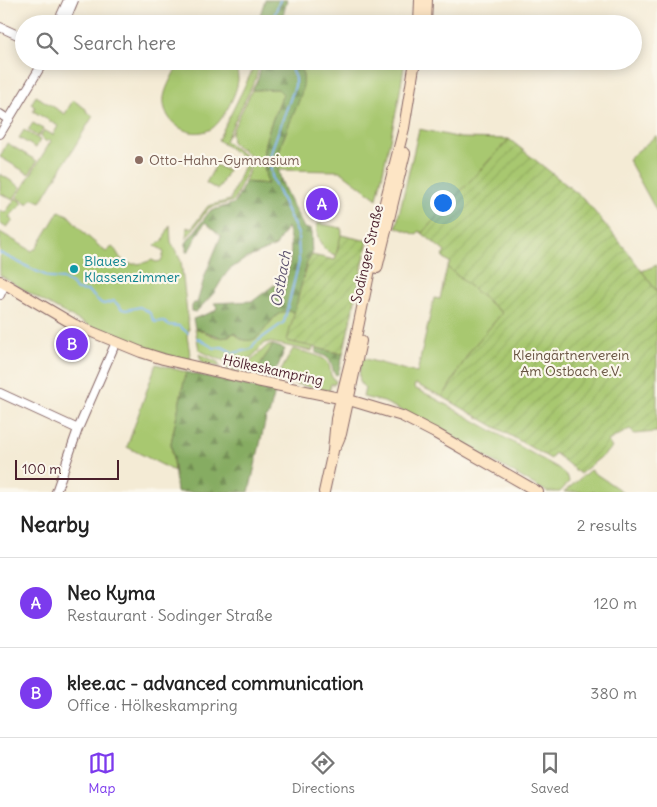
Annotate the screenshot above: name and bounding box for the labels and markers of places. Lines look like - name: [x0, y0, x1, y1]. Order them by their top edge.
- place label: Otto-Hahn-Gymnasium: [149, 151, 300, 169]
- marker: Otto-Hahn-Gymnasium: [133, 154, 145, 166]
- pin: A: [306, 185, 338, 223]
- place label: Blaues Klassenzimmer: [84, 252, 180, 286]
- marker: Blaues Klassenzimmer: [68, 263, 80, 275]
- pin: B: [56, 325, 88, 363]

